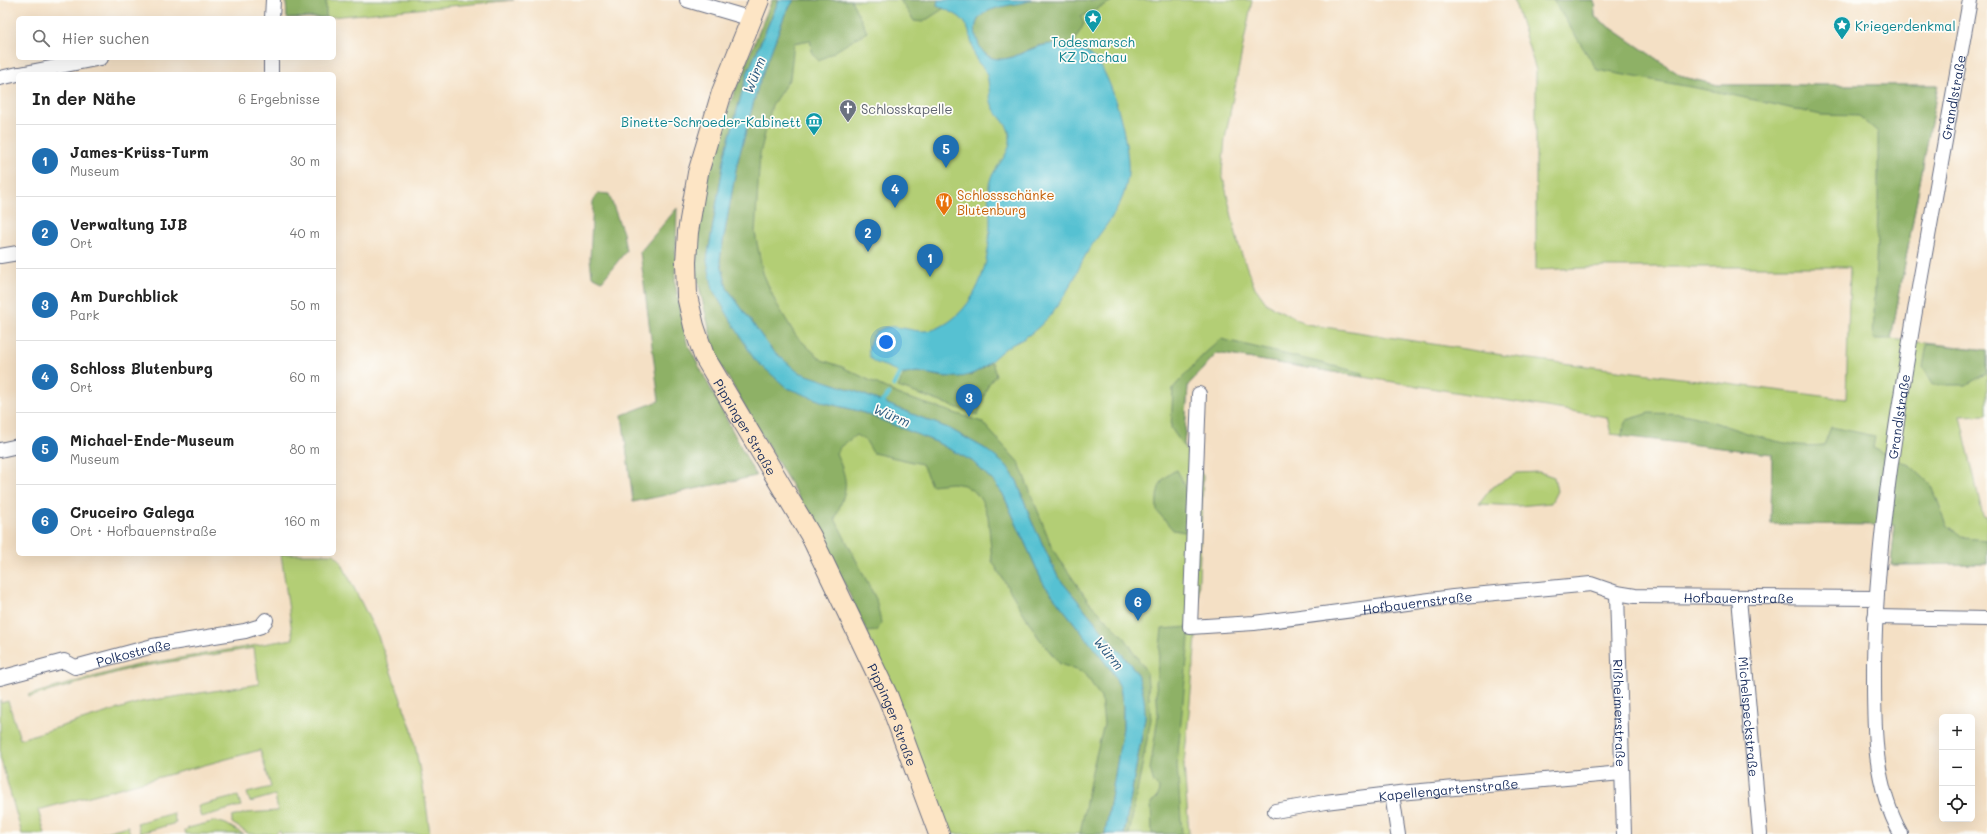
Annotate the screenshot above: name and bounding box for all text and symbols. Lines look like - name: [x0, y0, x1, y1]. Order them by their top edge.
- place icon: Todesmarsch KZ Dachau: [1083, 8, 1103, 33]
- place icon: Kriegerdenkmal: [1832, 15, 1852, 40]
- search box: [16, 16, 336, 60]
- place label: Kriegerdenkmal: [1855, 17, 1956, 34]
- icon: search: [30, 27, 52, 49]
- text: Hier suchen: [62, 28, 149, 48]
- place label: Todesmarsch KZ Dachau: [1051, 33, 1135, 65]
- street label: Grandlstraße: [1936, 53, 1968, 141]
- water label: Würm: [738, 54, 770, 96]
- text: In der Nähe: [32, 87, 136, 109]
- text: 6 Ergebnisse: [238, 90, 320, 107]
- church icon: Schlosskapelle: [838, 98, 858, 123]
- place label: Schlosskapelle: [861, 100, 953, 117]
- museum icon: Binette-Schroeder-Kabinett: [804, 111, 824, 136]
- place label: Binette-Schroeder-Kabinett: [621, 113, 801, 130]
- pin: 5: [933, 135, 959, 168]
- text: James-Krüss-Turm: [70, 142, 209, 162]
- text: 1: [42, 152, 48, 169]
- text: 30 m: [290, 152, 320, 169]
- text: Museum: [70, 162, 119, 179]
- pin: 4: [882, 175, 908, 208]
- place label: Schlossschänke Blutenburg: [957, 186, 1054, 218]
- restaurant icon: Schlossschänke Blutenburg: [934, 191, 954, 216]
- text: Verwaltung IJB: [70, 214, 187, 234]
- pin: 2: [855, 219, 881, 252]
- text: 2: [41, 224, 49, 241]
- text: 40 m: [290, 224, 320, 241]
- text: Ort: [70, 234, 93, 251]
- pin: 1: [917, 244, 943, 277]
- text: Am Durchblick: [70, 286, 178, 306]
- text: 3: [41, 296, 49, 313]
- text: 50 m: [290, 296, 320, 313]
- text: Park: [70, 306, 99, 323]
- your location: [876, 332, 896, 352]
- text: Schloss Blutenburg: [70, 358, 213, 378]
- text: 4: [41, 368, 49, 385]
- text: 60 m: [290, 368, 320, 385]
- street label: Grandlstraße: [1883, 373, 1913, 460]
- street label: Pippinger Straße: [711, 375, 781, 478]
- text: Ort: [70, 378, 93, 395]
- pin: 3: [956, 384, 982, 417]
- water label: Würm: [871, 399, 913, 431]
- text: Michael-Ende-Museum: [70, 430, 234, 450]
- text: 5: [41, 440, 49, 457]
- text: 80 m: [290, 440, 320, 457]
- text: Museum: [70, 450, 119, 467]
- text: Cruceiro Galega: [70, 502, 195, 522]
- text: 6: [41, 512, 49, 529]
- text: 160 m: [284, 512, 320, 529]
- text: Ort · Hofbauernstraße: [70, 522, 217, 539]
- street label: Hofbauernstraße: [1361, 587, 1473, 617]
- pin: 6: [1125, 588, 1151, 621]
- street label: Hofbauernstraße: [1683, 588, 1794, 606]
- water label: Würm: [1090, 632, 1128, 674]
- street label: Polkostraße: [94, 635, 172, 669]
- street label: Michelspeckstraße: [1736, 656, 1763, 777]
- street label: Rißheimerstraße: [1610, 659, 1631, 767]
- street label: Pippinger Straße: [865, 660, 921, 768]
- map controls: [1939, 714, 1975, 822]
- button: +: [1939, 714, 1975, 750]
- button: −: [1939, 750, 1975, 786]
- street label: Kapellengartenstraße: [1378, 774, 1519, 804]
- button: locate: [1939, 786, 1975, 822]

